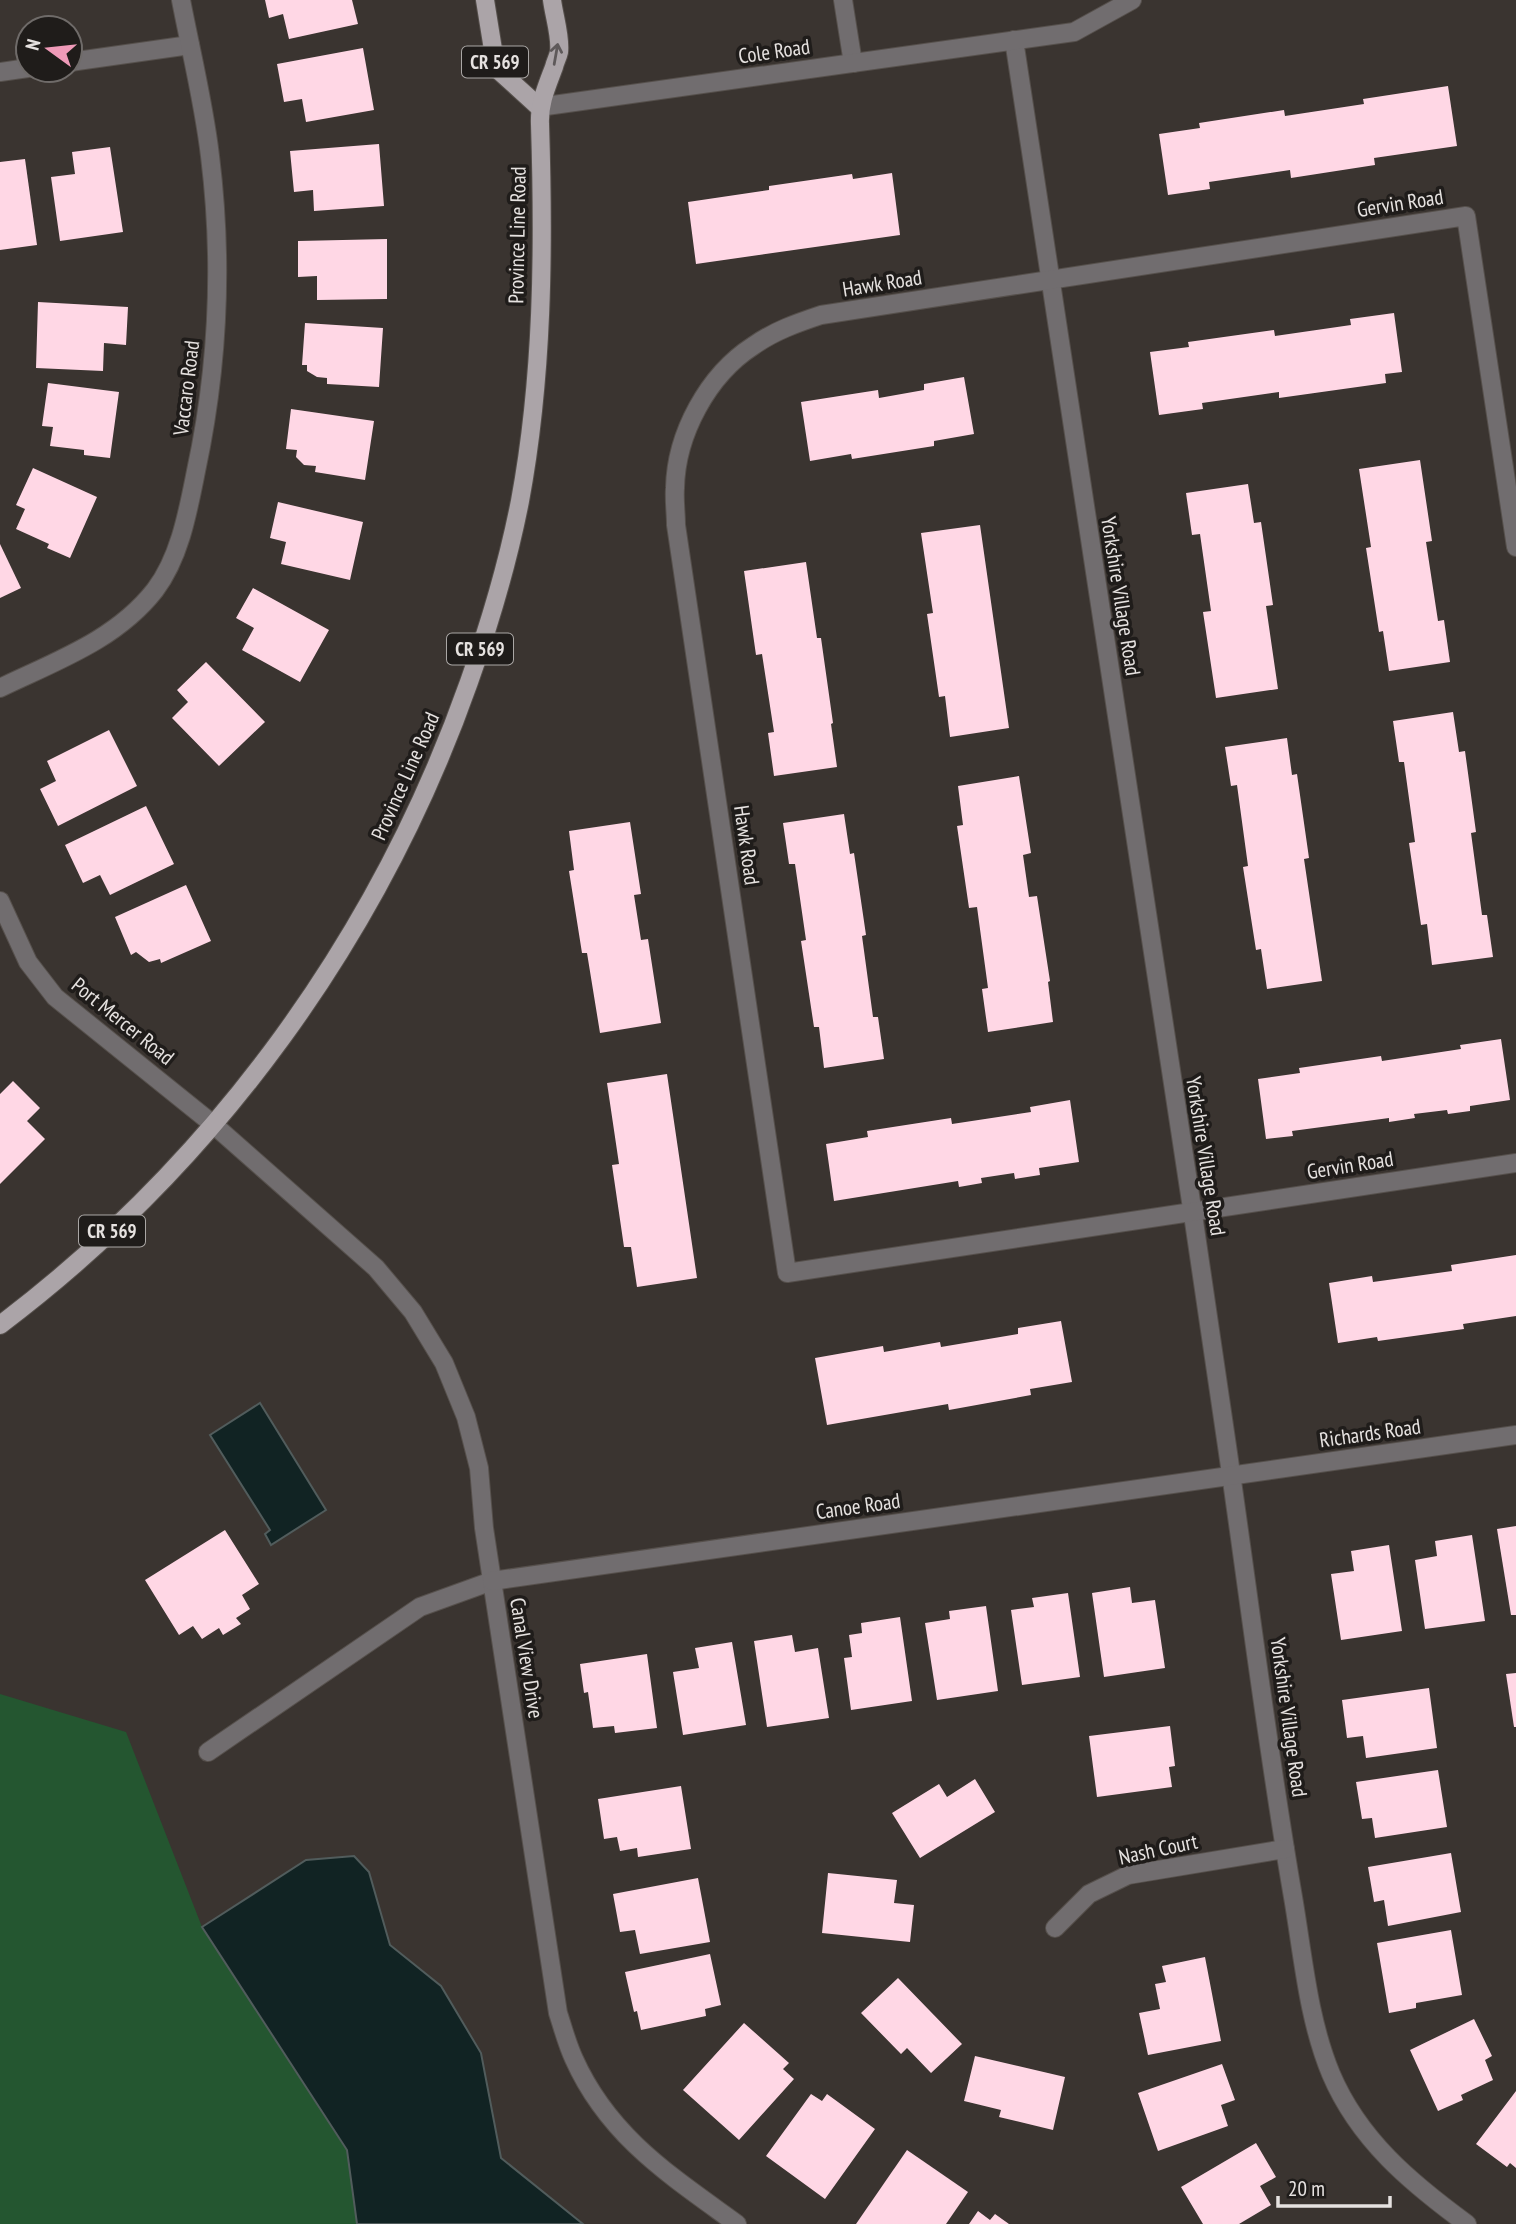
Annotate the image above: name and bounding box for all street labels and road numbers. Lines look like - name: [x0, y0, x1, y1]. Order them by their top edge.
- street label: Cole Road: [736, 33, 812, 69]
- road number: CR 569: [462, 46, 528, 78]
- street label: Province Line Road: [502, 166, 532, 304]
- street label: Gervin Road: [1355, 183, 1445, 223]
- street label: Hawk Road: [840, 263, 924, 303]
- street label: Vaccaro Road: [167, 339, 205, 438]
- street label: Yorkshire Village Road: [1095, 514, 1147, 678]
- road number: CR 569: [447, 634, 513, 664]
- street label: Province Line Road: [365, 708, 445, 844]
- street label: Hawk Road: [728, 804, 766, 886]
- street label: Port Mercer Road: [66, 971, 180, 1071]
- street label: Yorkshire Village Road: [1180, 1074, 1232, 1238]
- street label: Gervin Road: [1305, 1145, 1395, 1185]
- road number: CR 569: [79, 1216, 145, 1246]
- street label: Richards Road: [1318, 1413, 1422, 1453]
- street label: Canoe Road: [814, 1487, 902, 1525]
- street label: Canal View Drive: [504, 1596, 550, 1720]
- street label: Yorkshire Village Road: [1264, 1636, 1314, 1798]
- street label: Nash Court: [1116, 1827, 1200, 1870]

